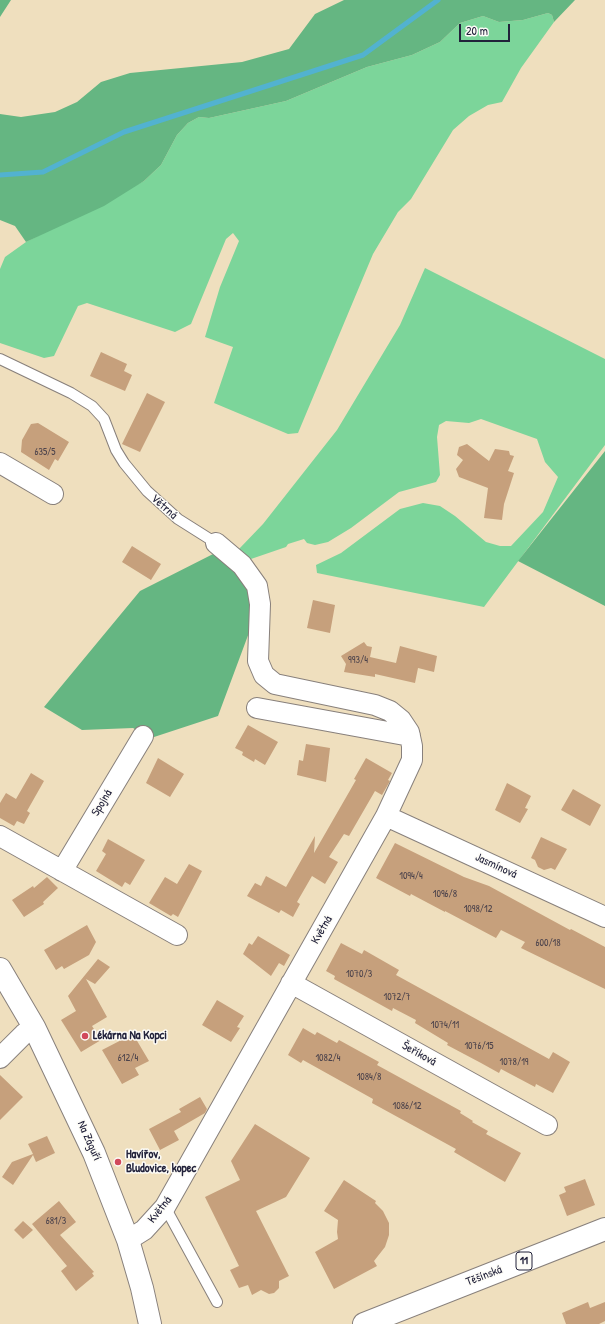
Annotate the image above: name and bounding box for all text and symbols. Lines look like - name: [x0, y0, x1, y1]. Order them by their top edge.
- scale bar: [461, 16, 512, 42]
- text: 20 m: [466, 22, 488, 39]
- house number: 635/5: [34, 446, 56, 458]
- street label: Větrná: [148, 491, 180, 523]
- house number: 993/4: [348, 654, 368, 666]
- street label: Spojná: [89, 787, 115, 819]
- street label: Jasmínová: [473, 850, 519, 882]
- house number: 1094/4: [399, 870, 423, 882]
- house number: 1096/8: [433, 888, 457, 900]
- house number: 1098/12: [464, 903, 492, 915]
- street label: Květná: [308, 913, 336, 947]
- house number: 600/18: [535, 937, 561, 949]
- house number: 1070/3: [346, 968, 372, 980]
- house number: 1072/7: [384, 991, 410, 1003]
- house number: 1074/11: [431, 1019, 459, 1031]
- place label: Lékárna Na Kopci: [93, 1029, 167, 1043]
- marker: Lékárna Na Kopci: [80, 1031, 90, 1041]
- street label: Šeříková: [399, 1039, 439, 1069]
- house number: 1076/15: [464, 1040, 494, 1052]
- house number: 612/4: [118, 1052, 138, 1064]
- house number: 1082/4: [315, 1052, 341, 1064]
- house number: 1078/19: [500, 1056, 528, 1068]
- house number: 1084/8: [357, 1071, 381, 1083]
- house number: 1086/12: [393, 1100, 421, 1112]
- street label: Na Záguří: [74, 1119, 104, 1163]
- place label: Havířov, Bludovice, kopec: [126, 1148, 196, 1176]
- marker: Havířov, Bludovice, kopec: [113, 1157, 123, 1167]
- street label: Květná: [145, 1194, 175, 1226]
- house number: 681/3: [46, 1215, 66, 1227]
- road number: 11: [516, 1252, 532, 1270]
- street label: Těšínská: [464, 1263, 504, 1289]

